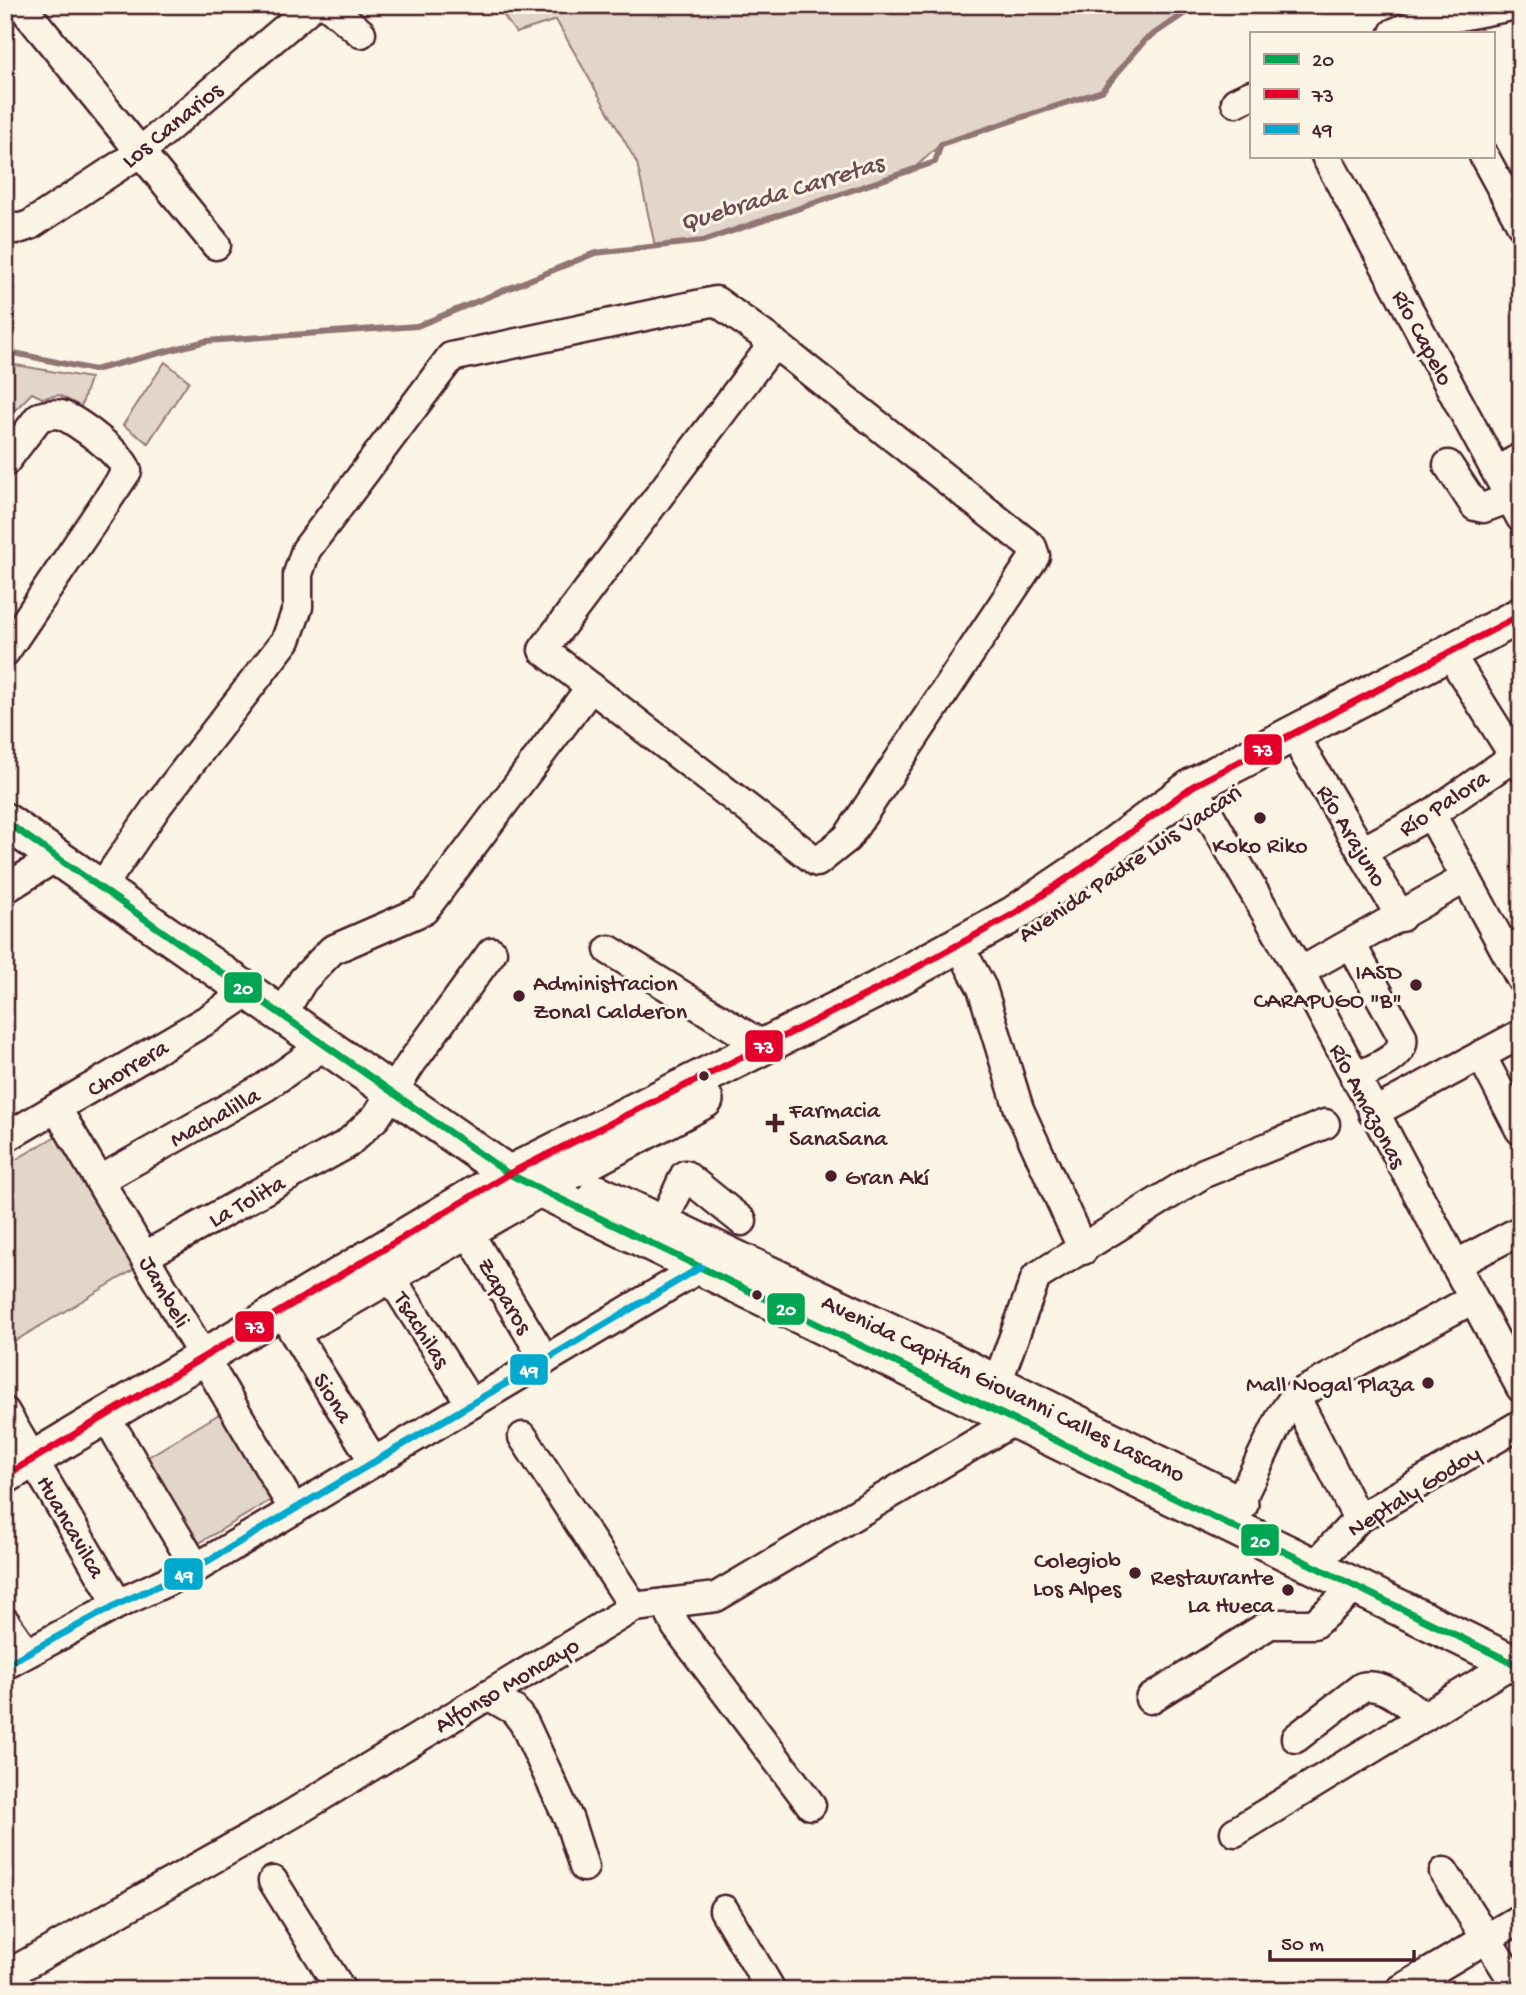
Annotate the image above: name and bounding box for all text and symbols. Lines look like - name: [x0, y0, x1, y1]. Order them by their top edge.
- legend: [1250, 32, 1494, 158]
- text: 20: [1312, 50, 1334, 75]
- street label: Los Canarios: [117, 76, 231, 176]
- text: 73: [1311, 86, 1334, 111]
- text: 49: [1312, 120, 1333, 145]
- water label: Quebrada Carretas: [677, 149, 890, 241]
- street label: Río Capelo: [1384, 286, 1458, 391]
- line badge: 73: [1243, 733, 1283, 766]
- text: 73: [1252, 741, 1273, 764]
- street label: Río Palora: [1394, 765, 1496, 845]
- street label: Avenida Padre Luis Vaccari: [1014, 779, 1248, 951]
- street label: Río Arajuno: [1308, 780, 1392, 893]
- marker: Koko Riko: [1252, 810, 1268, 826]
- place label: Koko Riko: [1212, 833, 1308, 862]
- place label: IASD CARAPUGO "B": [1254, 960, 1402, 1017]
- line badge: 20: [223, 971, 263, 1004]
- place label: Administracion Zonal Calderon: [533, 971, 688, 1028]
- marker: IASD CARAPUGO "B": [1408, 977, 1424, 993]
- text: 20: [233, 979, 253, 1002]
- marker: Administracion Zonal Calderon: [511, 988, 527, 1004]
- line badge: 73: [744, 1029, 784, 1063]
- street label: Chorrera: [83, 1034, 175, 1105]
- text: 73: [753, 1038, 774, 1061]
- street label: Río Amazonas: [1321, 1039, 1411, 1175]
- unlabelled marker: [697, 1069, 711, 1083]
- street label: Machalilla: [165, 1082, 266, 1156]
- place label: Farmacia SanaSana: [788, 1098, 888, 1155]
- marker: Farmacia SanaSana: [767, 1115, 783, 1131]
- place label: Gran Akí: [845, 1165, 930, 1194]
- marker: Gran Akí: [823, 1168, 839, 1184]
- street label: La Tolita: [204, 1170, 292, 1236]
- street label: Jambeli: [131, 1251, 195, 1334]
- street label: Zaparos: [469, 1253, 538, 1341]
- street label: Tsachilas: [384, 1285, 455, 1376]
- unlabelled marker: [750, 1288, 764, 1302]
- street label: Avenida Capitán Giovanni Calles Lascano: [816, 1289, 1189, 1491]
- line badge: 20: [766, 1292, 806, 1326]
- text: 20: [776, 1300, 796, 1323]
- line badge: 73: [234, 1310, 275, 1343]
- text: 73: [244, 1318, 265, 1341]
- line badge: 49: [509, 1353, 549, 1386]
- text: 49: [519, 1361, 539, 1384]
- street label: Siona: [305, 1368, 358, 1430]
- place label: Mall Nogal Plaza: [1246, 1372, 1415, 1401]
- marker: Mall Nogal Plaza: [1420, 1375, 1436, 1391]
- street label: Neptaly Godoy: [1343, 1440, 1487, 1545]
- street label: Huancavilca: [28, 1471, 110, 1585]
- line badge: 20: [1240, 1523, 1280, 1557]
- text: 20: [1250, 1532, 1270, 1555]
- place label: Colegiob Los Alpes: [1033, 1548, 1122, 1605]
- line badge: 49: [163, 1557, 204, 1591]
- marker: Colegiob Los Alpes: [1127, 1565, 1143, 1581]
- place label: Restaurante La Hueca: [1150, 1565, 1275, 1622]
- text: 49: [174, 1566, 194, 1589]
- marker: Restaurante La Hueca: [1280, 1582, 1296, 1598]
- street label: Alfonso Moncayo: [430, 1632, 586, 1742]
- scale bar: [1270, 1918, 1414, 1962]
- text: 50 m: [1281, 1934, 1324, 1959]

